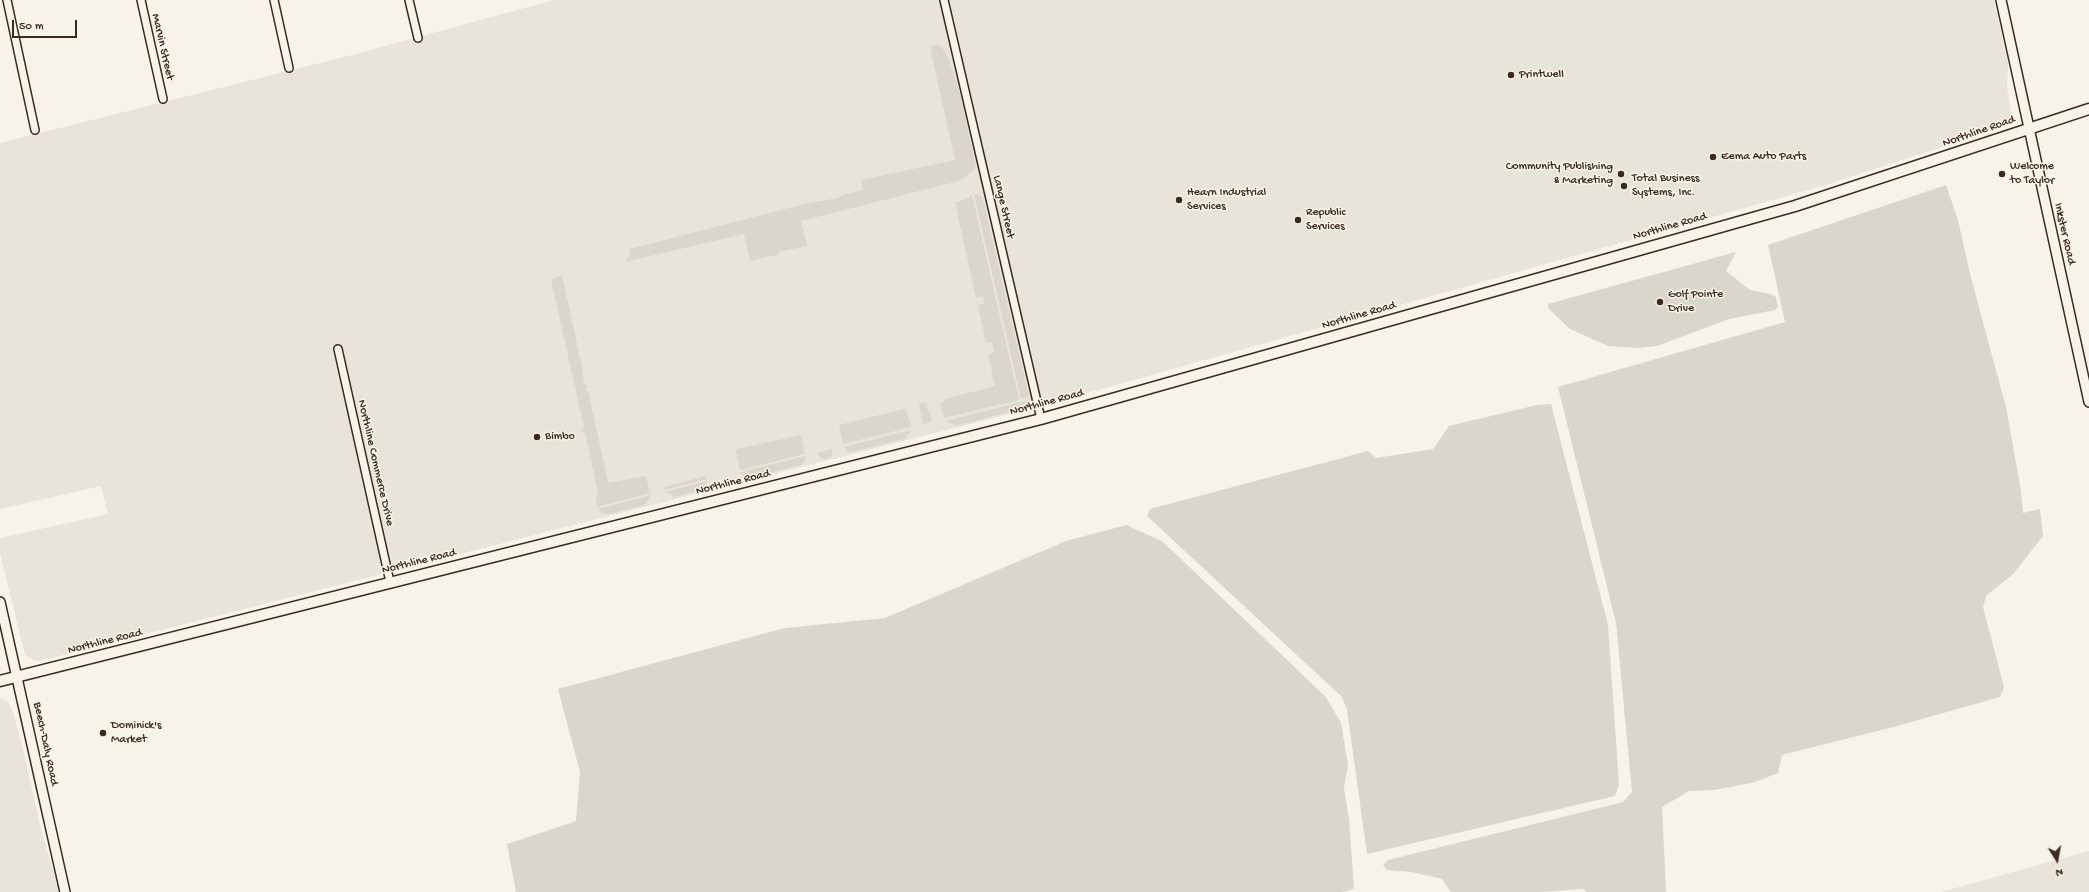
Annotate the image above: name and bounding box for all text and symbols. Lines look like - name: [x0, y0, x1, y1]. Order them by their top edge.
- scale bar: [14, 12, 79, 38]
- street label: Marvin Street: [147, 12, 177, 82]
- text: 50 m: [19, 20, 44, 34]
- place label: Printwell: [1519, 68, 1564, 82]
- marker: Printwell: [1506, 70, 1516, 80]
- street label: Northline Road: [1941, 113, 2017, 151]
- place label: Eema Auto Parts: [1721, 150, 1806, 164]
- marker: Eema Auto Parts: [1708, 152, 1718, 162]
- place label: Community Publishing & Marketing: [1506, 160, 1613, 188]
- place label: Welcome to Taylor: [2010, 160, 2054, 188]
- marker: Community Publishing & Marketing: [1616, 169, 1626, 179]
- marker: Welcome to Taylor: [1997, 169, 2007, 179]
- place label: Total Business Systems, Inc.: [1632, 172, 1699, 200]
- street label: Lange Street: [989, 174, 1017, 240]
- marker: Total Business Systems, Inc.: [1619, 181, 1629, 191]
- place label: Hearn Industrial Services: [1187, 186, 1266, 214]
- marker: Hearn Industrial Services: [1174, 195, 1184, 205]
- street label: Inkster Road: [2050, 202, 2078, 266]
- place label: Republic Services: [1306, 206, 1346, 234]
- street label: Northline Road: [1632, 210, 1708, 244]
- marker: Republic Services: [1293, 215, 1303, 225]
- place label: Golf Pointe Drive: [1668, 288, 1723, 316]
- marker: Golf Pointe Drive: [1655, 297, 1665, 307]
- street label: Northline Road: [1321, 299, 1397, 333]
- street label: Northline Road: [1009, 386, 1085, 420]
- street label: Northline Commerce Drive: [353, 398, 397, 528]
- place label: Bimbo: [545, 430, 575, 444]
- marker: Bimbo: [532, 432, 542, 442]
- street label: Northline Road: [694, 467, 772, 499]
- street label: Northline Road: [380, 546, 458, 578]
- street label: Northline Road: [66, 626, 144, 658]
- street label: Beech-Daly Road: [29, 701, 61, 787]
- place label: Dominick's Market: [111, 719, 161, 747]
- marker: Dominick's Market: [98, 728, 108, 738]
- north arrow: [2037, 840, 2077, 880]
- text: N: [2055, 865, 2064, 878]

